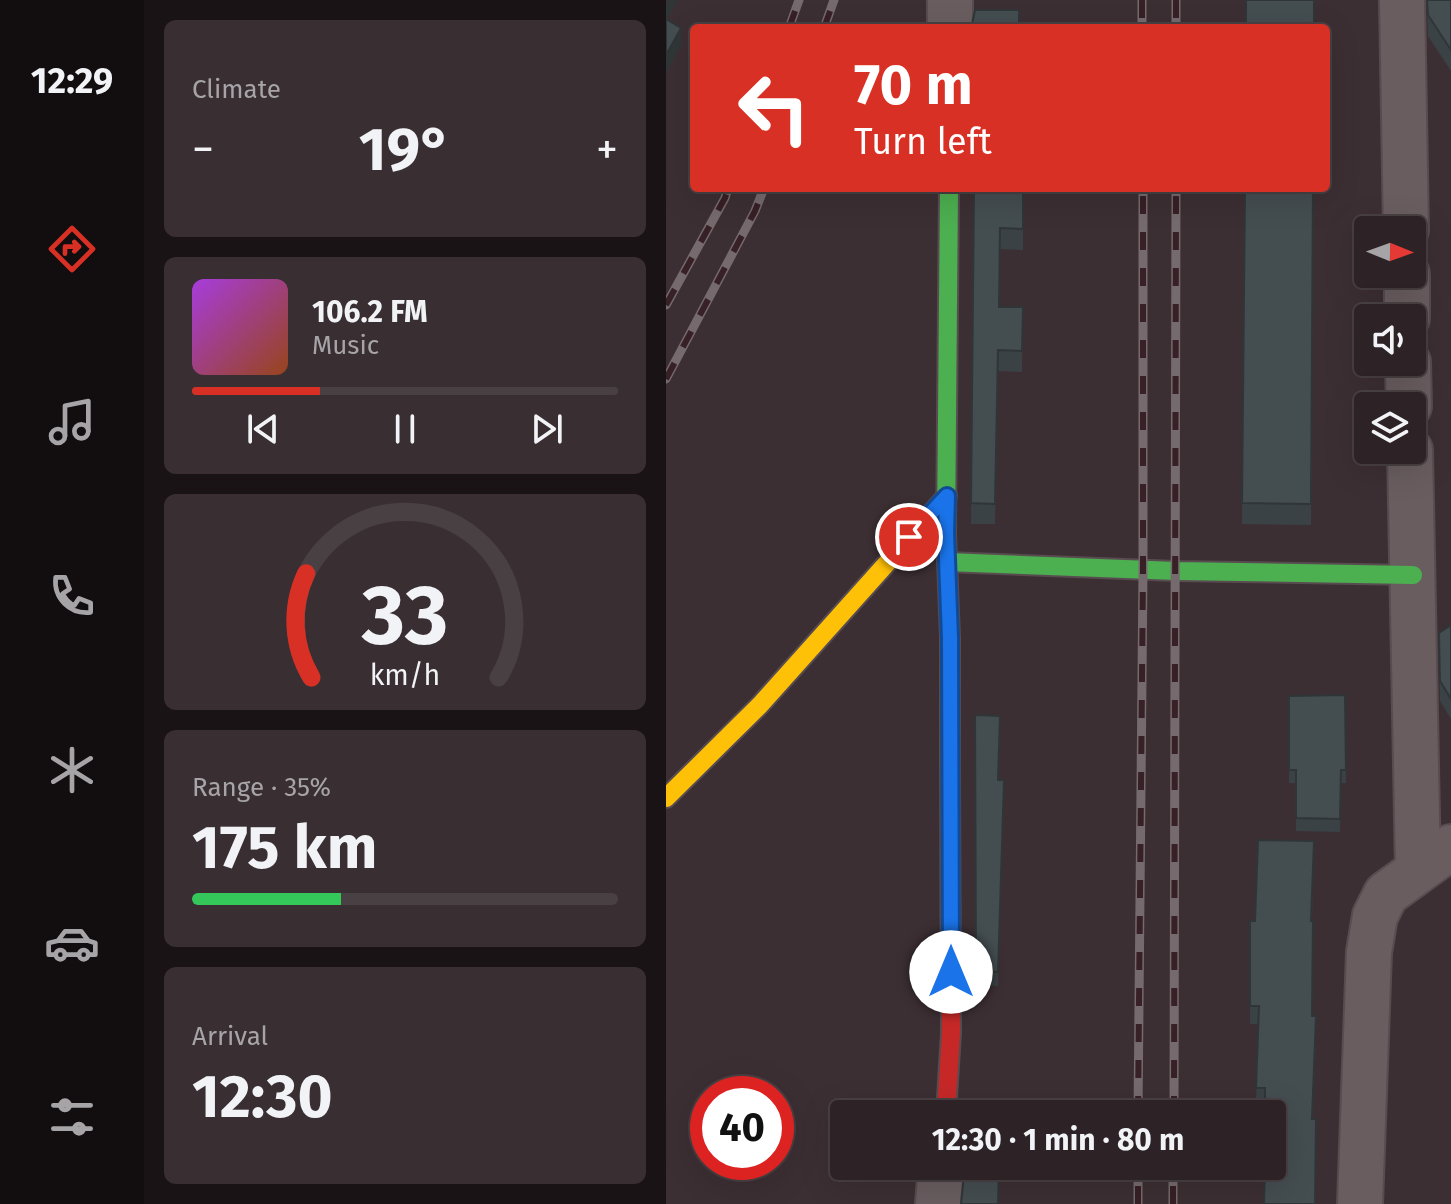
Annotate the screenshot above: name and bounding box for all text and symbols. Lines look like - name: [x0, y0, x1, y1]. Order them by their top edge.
- text: 70 m: [854, 52, 973, 119]
- icon: left: [722, 56, 826, 160]
- text: 12:29: [31, 59, 113, 103]
- text: Climate: [192, 74, 281, 105]
- text: 19°: [359, 114, 451, 186]
- text: Turn left: [854, 120, 992, 164]
- text: −: [192, 123, 214, 176]
- text: +: [596, 123, 618, 176]
- north arrow: [1354, 216, 1426, 288]
- map controls: [1354, 216, 1426, 464]
- icon: directions: [44, 221, 100, 277]
- text: 106.2 FM: [312, 294, 428, 330]
- button: sound: [1354, 304, 1426, 376]
- text: Music: [312, 330, 379, 361]
- button: layers: [1354, 392, 1426, 464]
- icon: music: [44, 394, 100, 450]
- icon: previous: [241, 407, 285, 451]
- icon: pause: [383, 407, 427, 451]
- icon: next: [525, 407, 569, 451]
- pin: [875, 503, 943, 571]
- icon: arrive: [887, 515, 931, 559]
- text: 33: [361, 566, 448, 666]
- icon: phone: [44, 568, 100, 624]
- text: km/h: [370, 658, 440, 693]
- icon: climate: [44, 742, 100, 798]
- text: Range · 35%: [192, 772, 331, 803]
- text: 175 km: [192, 812, 377, 884]
- icon: car: [44, 915, 100, 971]
- position arrow: [909, 930, 993, 1014]
- text: Arrival: [192, 1021, 268, 1052]
- text: 12:30: [192, 1061, 333, 1133]
- speed limit sign: 40: [690, 1076, 794, 1180]
- icon: filters: [44, 1089, 100, 1145]
- text: 12:30 · 1 min · 80 m: [932, 1122, 1184, 1158]

